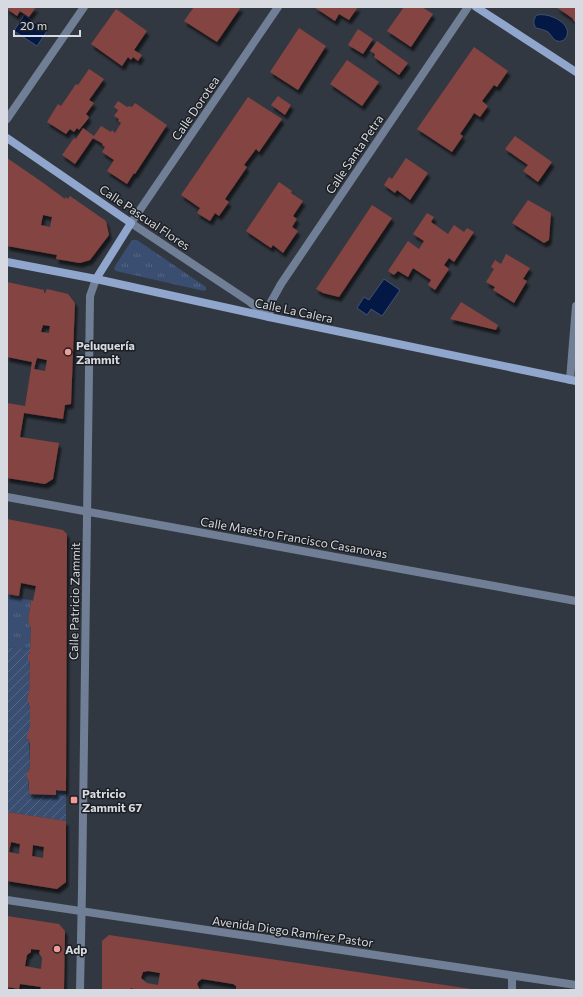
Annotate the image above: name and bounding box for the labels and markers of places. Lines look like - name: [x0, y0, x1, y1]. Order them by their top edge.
- place label: Peluquería Zammit: [76, 338, 135, 366]
- marker: Peluquería Zammit: [63, 347, 73, 357]
- place label: Patricio Zammit 67: [82, 786, 143, 814]
- marker: Patricio Zammit 67: [69, 795, 79, 805]
- place label: Adp: [65, 942, 87, 956]
- marker: Adp: [52, 944, 62, 954]

